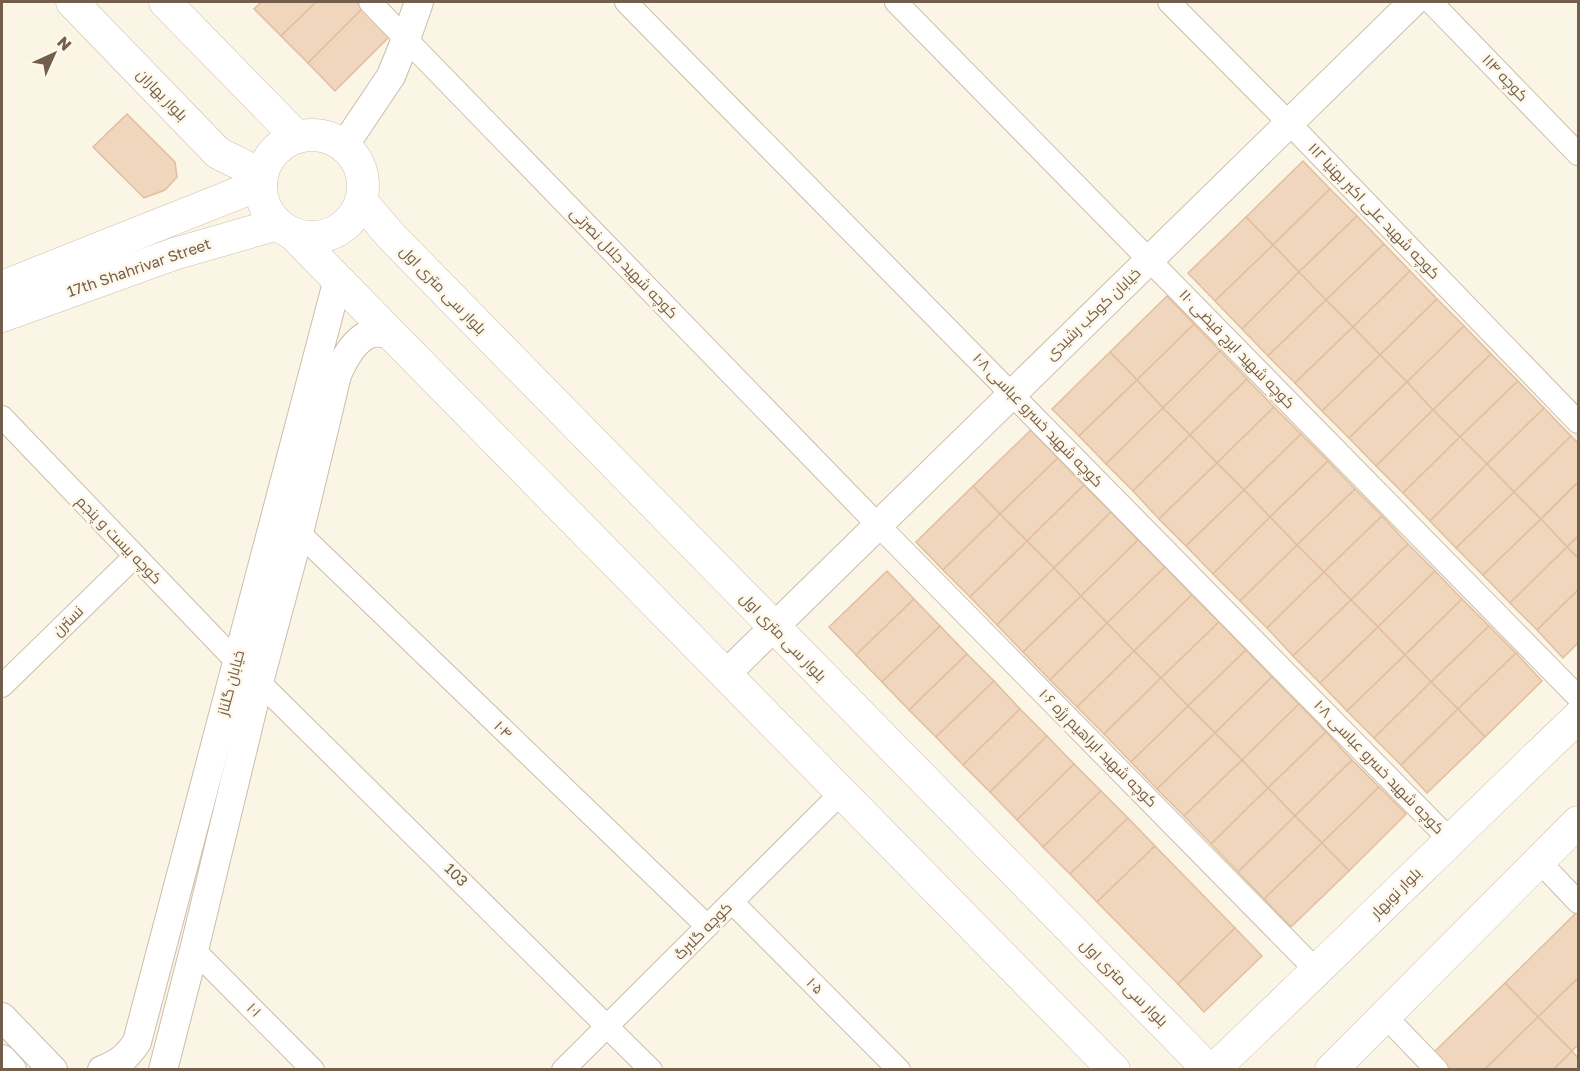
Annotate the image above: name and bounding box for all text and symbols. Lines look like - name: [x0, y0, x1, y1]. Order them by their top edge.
- north arrow: [24, 24, 84, 84]
- text: N: [53, 32, 76, 55]
- street label: کوچه ۱۱۴: [1478, 50, 1532, 106]
- street label: بلوار بهاران: [132, 65, 192, 125]
- street label: کوچه شهید علی اکبر بهنیا ۱۱۲: [1304, 139, 1444, 283]
- street label: کوچه شهید جلال نصرتی: [566, 203, 682, 323]
- street label: 17th Shahrivar Street: [64, 234, 213, 300]
- street label: بلوار سی متری اول: [395, 241, 491, 339]
- street label: خیابان کوکب رشیدی: [1041, 263, 1145, 365]
- street label: کوچه شهید ایرج فیضی ۱۱۰: [1174, 285, 1299, 414]
- street label: کوچه شهید خسرو عباسی ۱۰۸: [968, 348, 1108, 492]
- street label: کوچه بیست و پنجم: [72, 492, 166, 588]
- street label: بلوار سی متری اول: [735, 588, 831, 686]
- street label: نسترن: [48, 601, 88, 641]
- street label: خیابان گلناز: [212, 648, 249, 719]
- street label: کوچه شهید ابراهیم رژه ۱۰۶: [1034, 684, 1162, 812]
- street label: کوچه شهید خسرو عباسی ۱۰۸: [1309, 695, 1449, 839]
- street label: ۱۰۴: [491, 716, 517, 742]
- street label: 103: [441, 859, 472, 890]
- street label: بلوار نوبهار: [1366, 863, 1426, 923]
- street label: کوچه گلبرگ: [670, 898, 736, 964]
- street label: بلوار سی متری اول: [1076, 935, 1172, 1031]
- street label: ۱۰۵: [803, 973, 828, 998]
- street label: ۱۰۱: [244, 998, 266, 1020]

